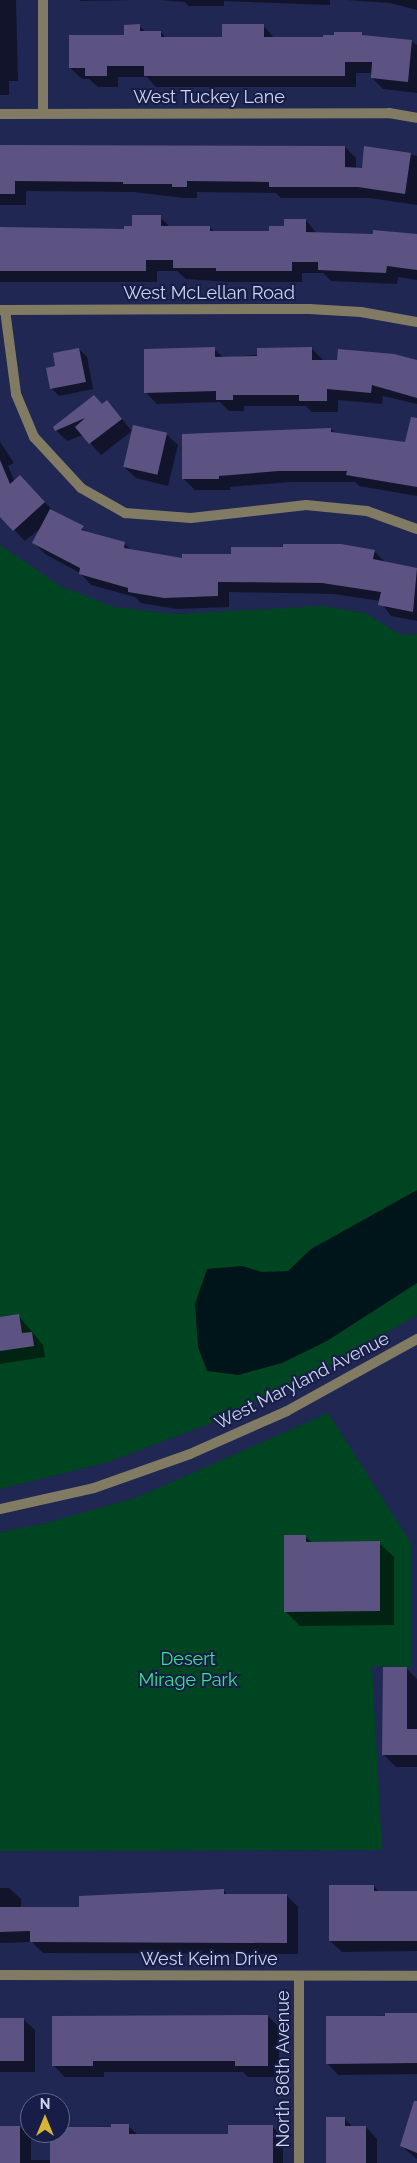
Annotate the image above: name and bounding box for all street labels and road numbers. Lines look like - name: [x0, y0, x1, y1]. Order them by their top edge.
- street label: West Tuckey Lane: [133, 86, 285, 108]
- street label: West McLellan Road: [123, 282, 295, 304]
- street label: West Maryland Avenue: [211, 1328, 393, 1434]
- street label: West Keim Drive: [140, 1948, 278, 1970]
- street label: North 86th Avenue: [272, 1990, 294, 2148]

